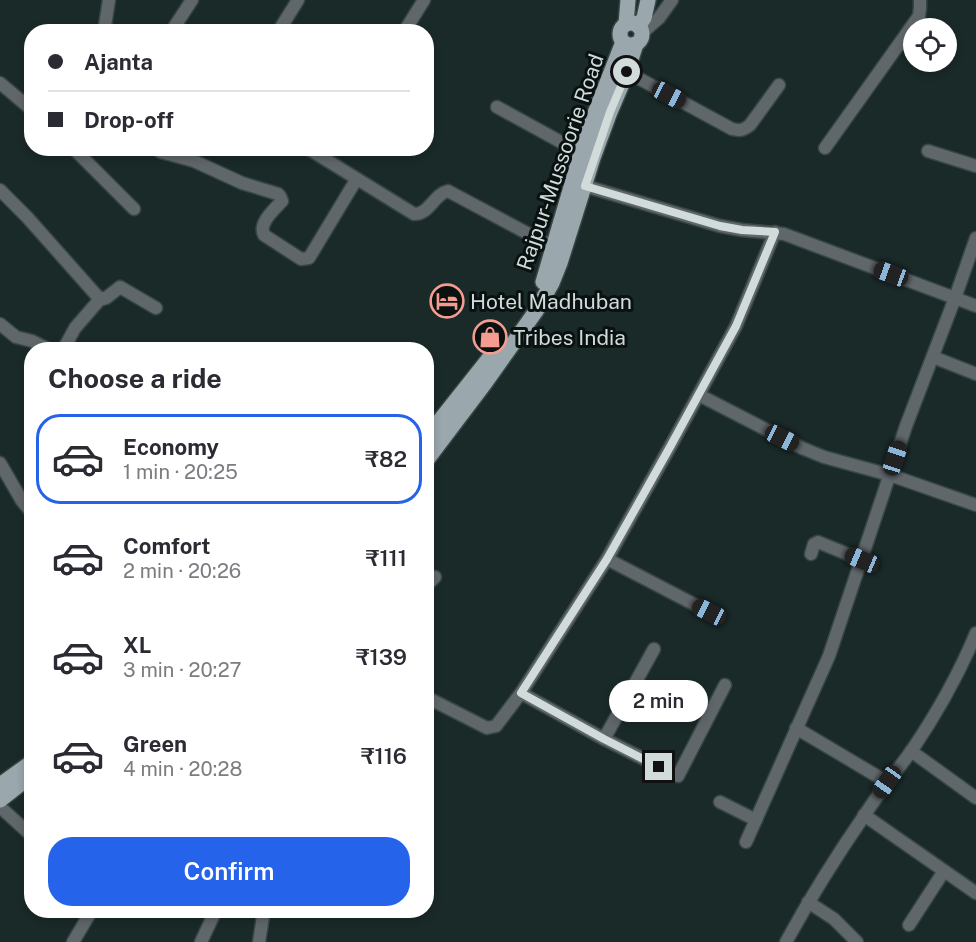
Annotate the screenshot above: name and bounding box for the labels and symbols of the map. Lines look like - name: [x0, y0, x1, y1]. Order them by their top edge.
- street label: Rajpur-Mussoorie Road: [511, 51, 609, 273]
- route start: [613, 58, 640, 85]
- car: [649, 79, 689, 111]
- car: [871, 259, 911, 289]
- hotel icon: Hotel Madhuban: [429, 283, 465, 319]
- place label: Hotel Madhuban: [470, 289, 632, 314]
- shop icon: Tribes India: [472, 319, 508, 355]
- place label: Tribes India: [513, 325, 626, 350]
- car: [762, 422, 802, 454]
- car: [881, 438, 909, 478]
- car: [842, 545, 882, 575]
- car: [689, 596, 729, 628]
- callout: 2 min: [610, 680, 708, 722]
- route end: [645, 753, 672, 780]
- car: [869, 762, 905, 802]

